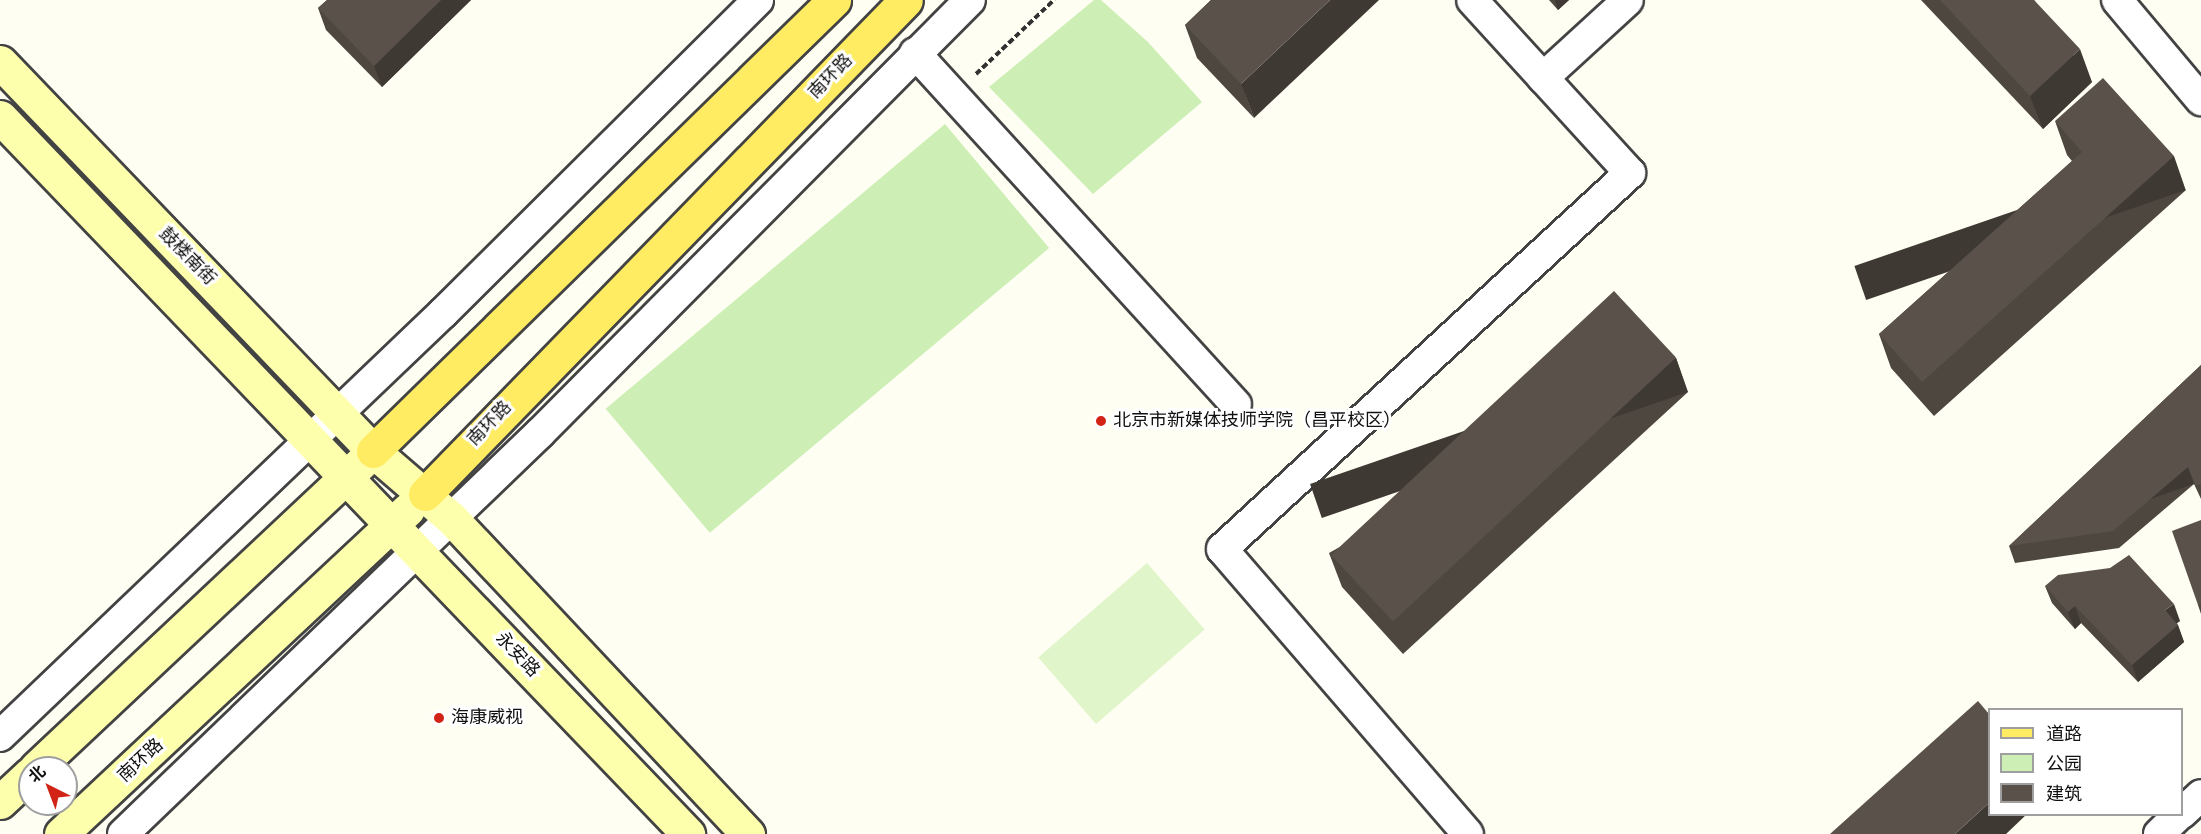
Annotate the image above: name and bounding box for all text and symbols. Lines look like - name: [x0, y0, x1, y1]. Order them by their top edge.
- street label: 南环路: [804, 50, 858, 104]
- street label: 鼓楼南街: [154, 224, 220, 290]
- street label: 南环路: [463, 397, 517, 451]
- place label: 北京市新媒体技师学院（昌平校区）: [1113, 410, 1401, 432]
- marker: 北京市新媒体技师学院（昌平校区）: [1094, 414, 1108, 428]
- street label: 永安路: [490, 628, 544, 682]
- place label: 海康威视: [451, 707, 523, 729]
- legend: [1988, 708, 2183, 816]
- marker: 海康威视: [432, 711, 446, 725]
- text: 道路: [2046, 721, 2082, 748]
- street label: 南环路: [114, 735, 168, 787]
- text: 公园: [2046, 751, 2082, 778]
- north arrow: [18, 756, 78, 816]
- text: 北: [23, 760, 51, 788]
- text: 建筑: [2046, 781, 2082, 808]

